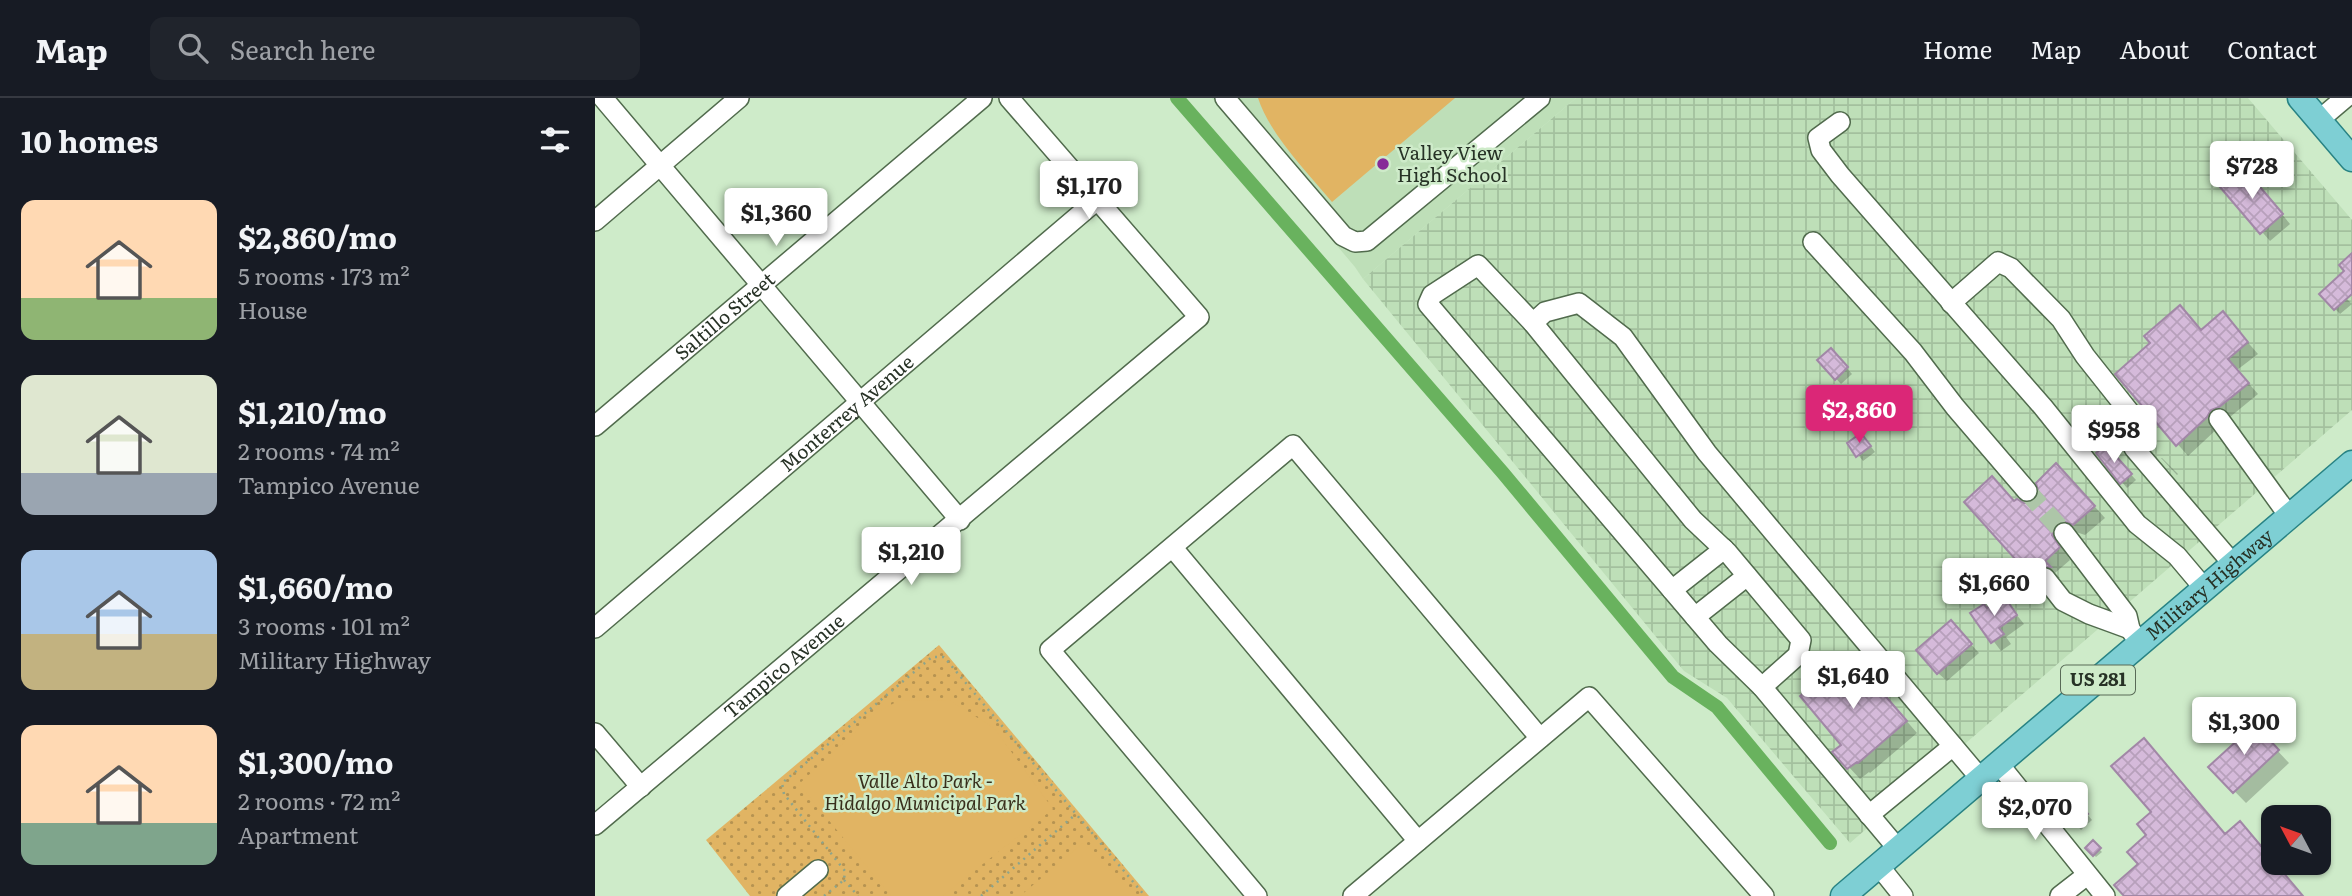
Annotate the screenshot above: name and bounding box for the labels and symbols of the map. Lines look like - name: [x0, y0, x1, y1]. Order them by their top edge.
- place label: Valley View High School: [1397, 138, 1508, 188]
- pin: $728: [2211, 141, 2293, 201]
- marker: Valley View High School: [1375, 156, 1391, 172]
- pin: $1,170: [1032, 162, 1146, 221]
- pin: $1,360: [719, 188, 833, 248]
- street label: Saltillo Street: [668, 264, 780, 366]
- street label: Monterrey Avenue: [773, 347, 919, 478]
- pin: $2,860: [1802, 386, 1916, 445]
- pin: $958: [2073, 406, 2155, 465]
- street label: Military Highway: [2139, 521, 2279, 646]
- pin: $1,210: [854, 528, 968, 587]
- pin: $1,660: [1937, 559, 2051, 618]
- street label: Tampico Avenue: [717, 606, 850, 724]
- pin: $1,640: [1796, 652, 1910, 711]
- road number: US 281: [2061, 666, 2135, 694]
- pin: $1,300: [2187, 698, 2301, 757]
- park label: Valle Alto Park - Hidalgo Municipal Park: [824, 766, 1026, 816]
- pin: $2,070: [1978, 782, 2092, 842]
- north arrow: [2261, 805, 2331, 875]

